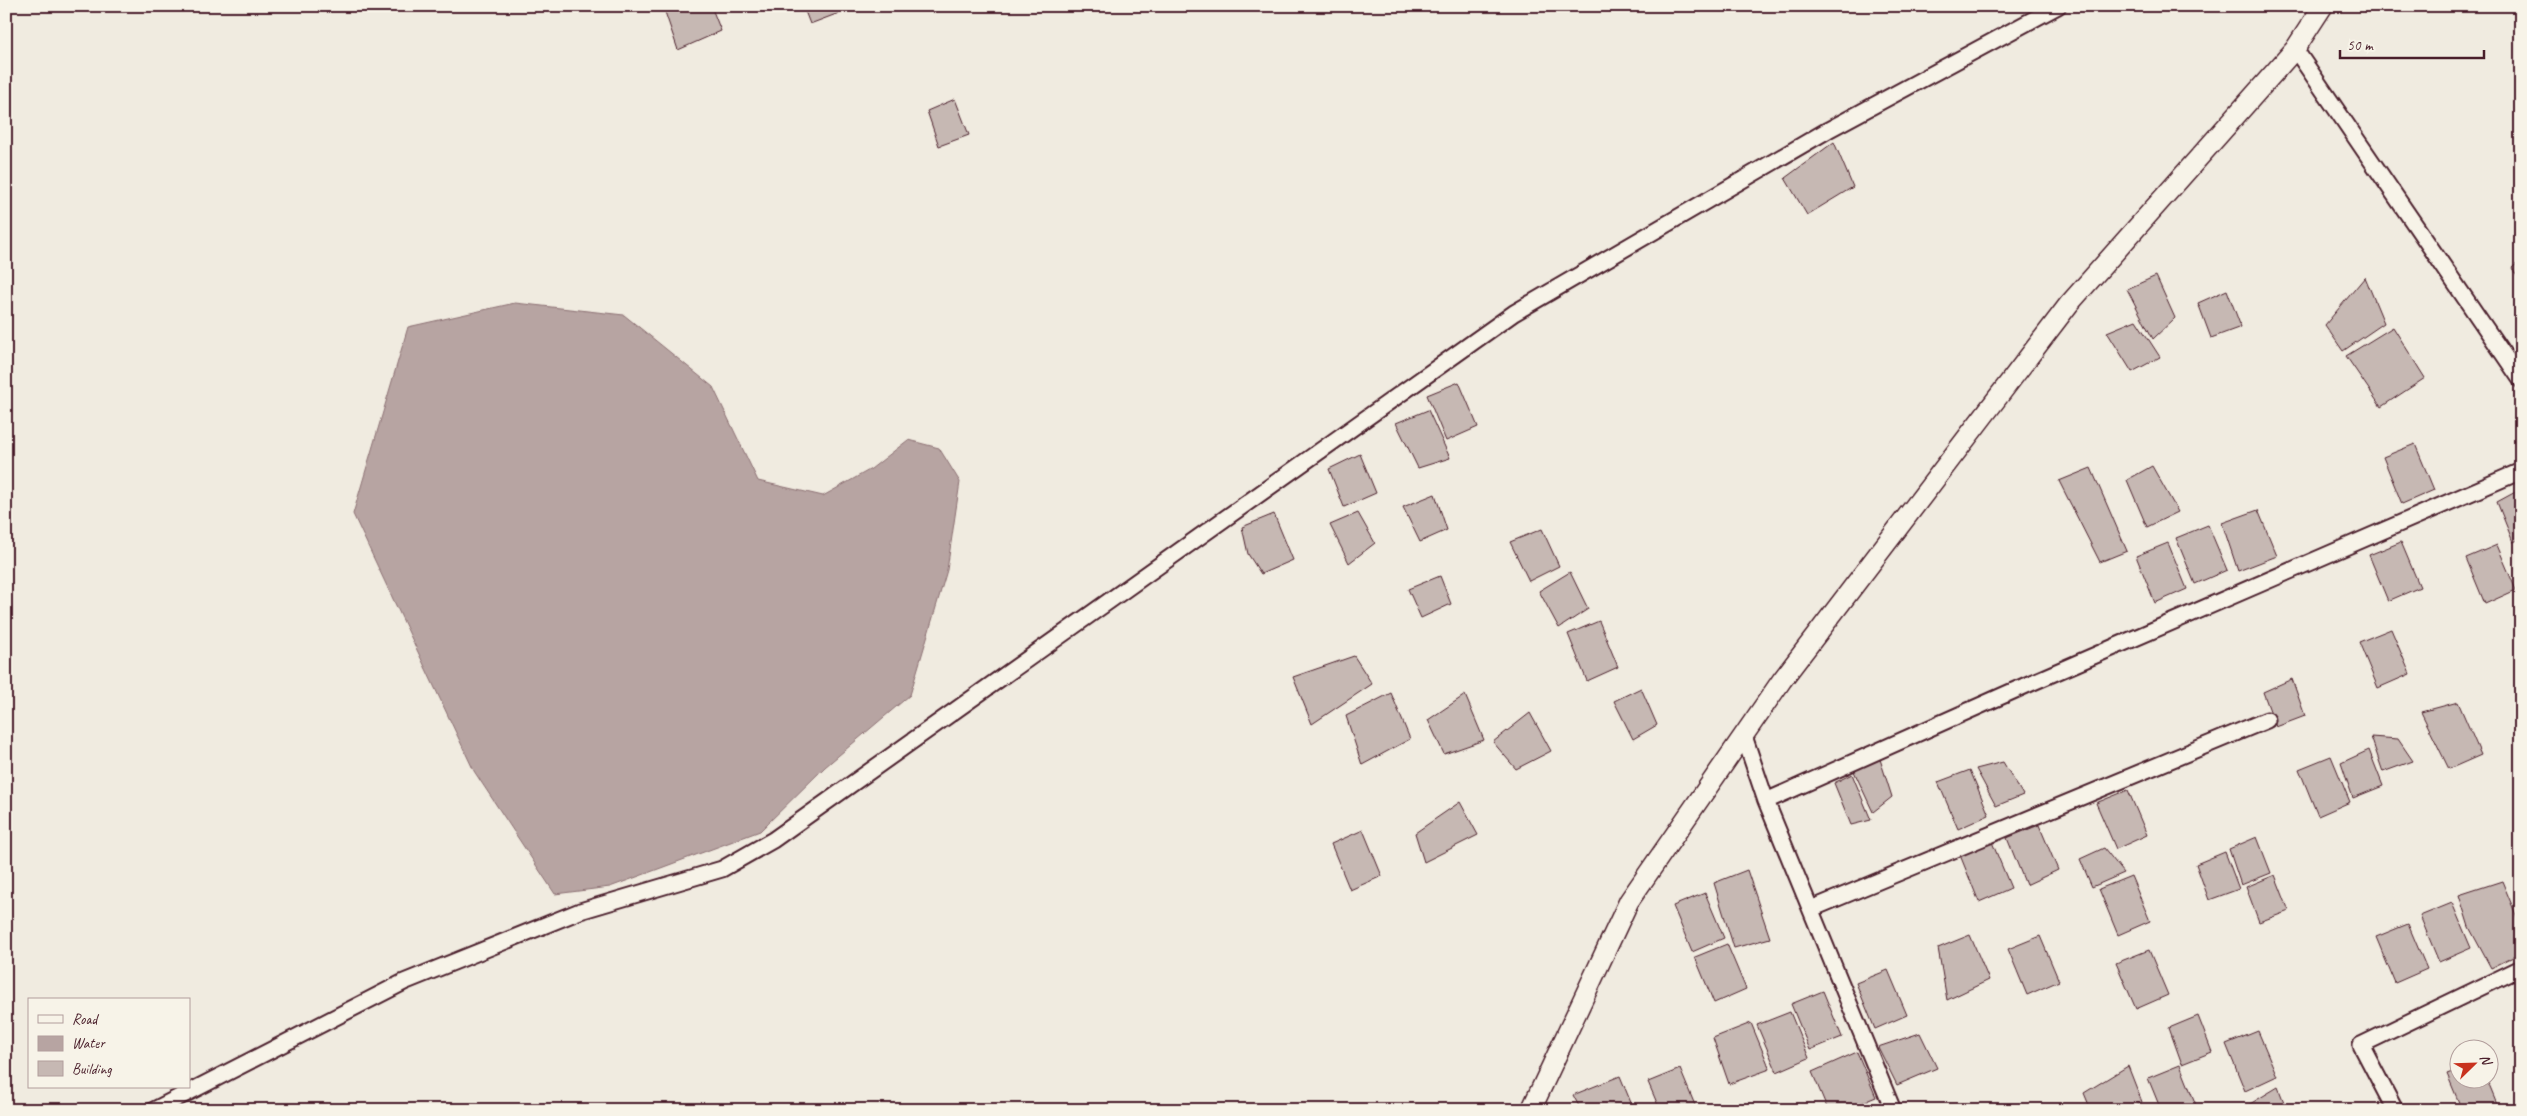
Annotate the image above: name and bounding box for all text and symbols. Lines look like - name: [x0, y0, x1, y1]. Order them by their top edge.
- scale bar: [2340, 28, 2483, 60]
- text: 50 m: [2347, 36, 2374, 55]
- legend: [28, 998, 190, 1088]
- text: Road: [72, 1010, 99, 1029]
- text: Water: [72, 1034, 106, 1053]
- north arrow: [2450, 1038, 2500, 1088]
- text: N: [2476, 1052, 2496, 1069]
- text: Building: [72, 1060, 112, 1079]

